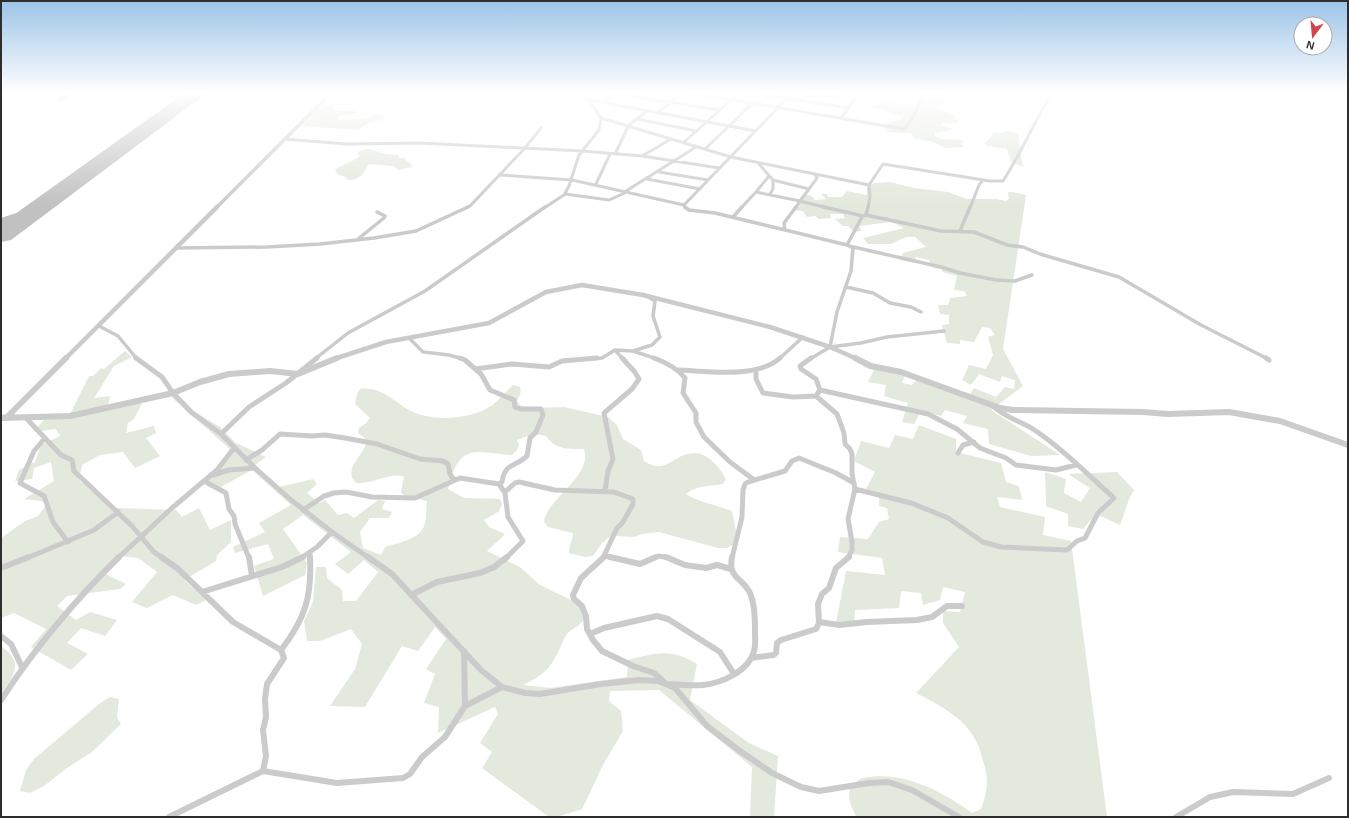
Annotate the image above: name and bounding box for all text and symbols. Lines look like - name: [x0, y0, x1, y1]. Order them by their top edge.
- north arrow: [1293, 16, 1333, 56]
- text: N: [1305, 39, 1316, 52]

